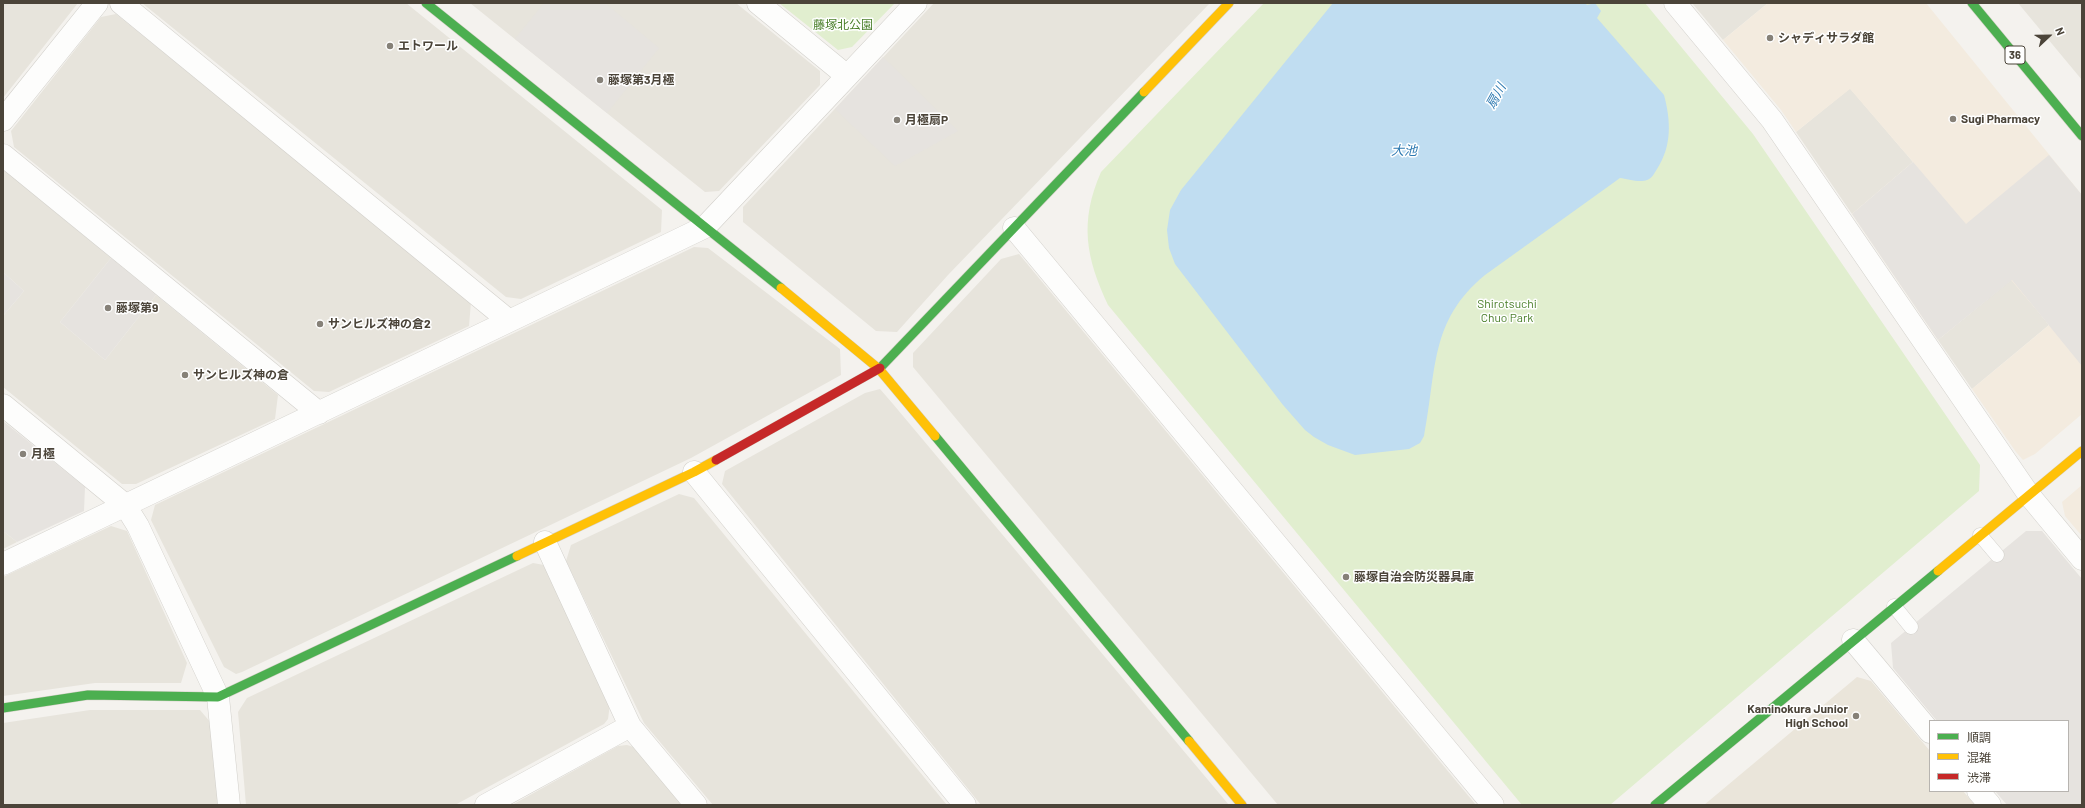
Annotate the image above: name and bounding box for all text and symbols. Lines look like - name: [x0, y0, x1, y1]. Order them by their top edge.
- north arrow: [2029, 16, 2069, 56]
- park label: 藤塚北公園: [813, 18, 873, 32]
- text: N: [2053, 25, 2068, 37]
- place label: シャディサラダ館: [1778, 31, 1874, 45]
- marker: シャディサラダ館: [1765, 33, 1775, 43]
- place label: エトワール: [398, 39, 458, 53]
- marker: エトワール: [385, 41, 395, 51]
- road number: 36: [2005, 46, 2025, 64]
- place label: 藤塚第3月極: [608, 73, 674, 87]
- marker: 藤塚第3月極: [595, 75, 605, 85]
- water label: 扇川: [1483, 81, 1509, 111]
- place label: Sugi Pharmacy: [1961, 112, 2040, 126]
- place label: 月極扇P: [905, 113, 948, 127]
- marker: Sugi Pharmacy: [1948, 114, 1958, 124]
- marker: 月極扇P: [892, 115, 902, 125]
- water label: 大池: [1391, 143, 1417, 159]
- park label: Shirotsuchi Chuo Park: [1477, 297, 1537, 325]
- place label: 藤塚第9: [116, 301, 158, 315]
- marker: 藤塚第9: [103, 303, 113, 313]
- place label: サンヒルズ神の倉2: [328, 317, 431, 331]
- marker: サンヒルズ神の倉2: [315, 319, 325, 329]
- place label: サンヒルズ神の倉: [193, 368, 289, 382]
- marker: サンヒルズ神の倉: [180, 370, 190, 380]
- place label: 月極: [31, 447, 55, 461]
- marker: 月極: [18, 449, 28, 459]
- place label: 藤塚自治会防災器具庫: [1354, 570, 1474, 584]
- marker: 藤塚自治会防災器具庫: [1341, 572, 1351, 582]
- place label: Kaminokura Junior High School: [1747, 702, 1848, 730]
- marker: Kaminokura Junior High School: [1851, 711, 1861, 721]
- legend: [1929, 720, 2069, 792]
- text: 順調: [1967, 730, 1991, 744]
- text: 混雑: [1967, 750, 1991, 764]
- text: 渋滞: [1967, 770, 1991, 784]

